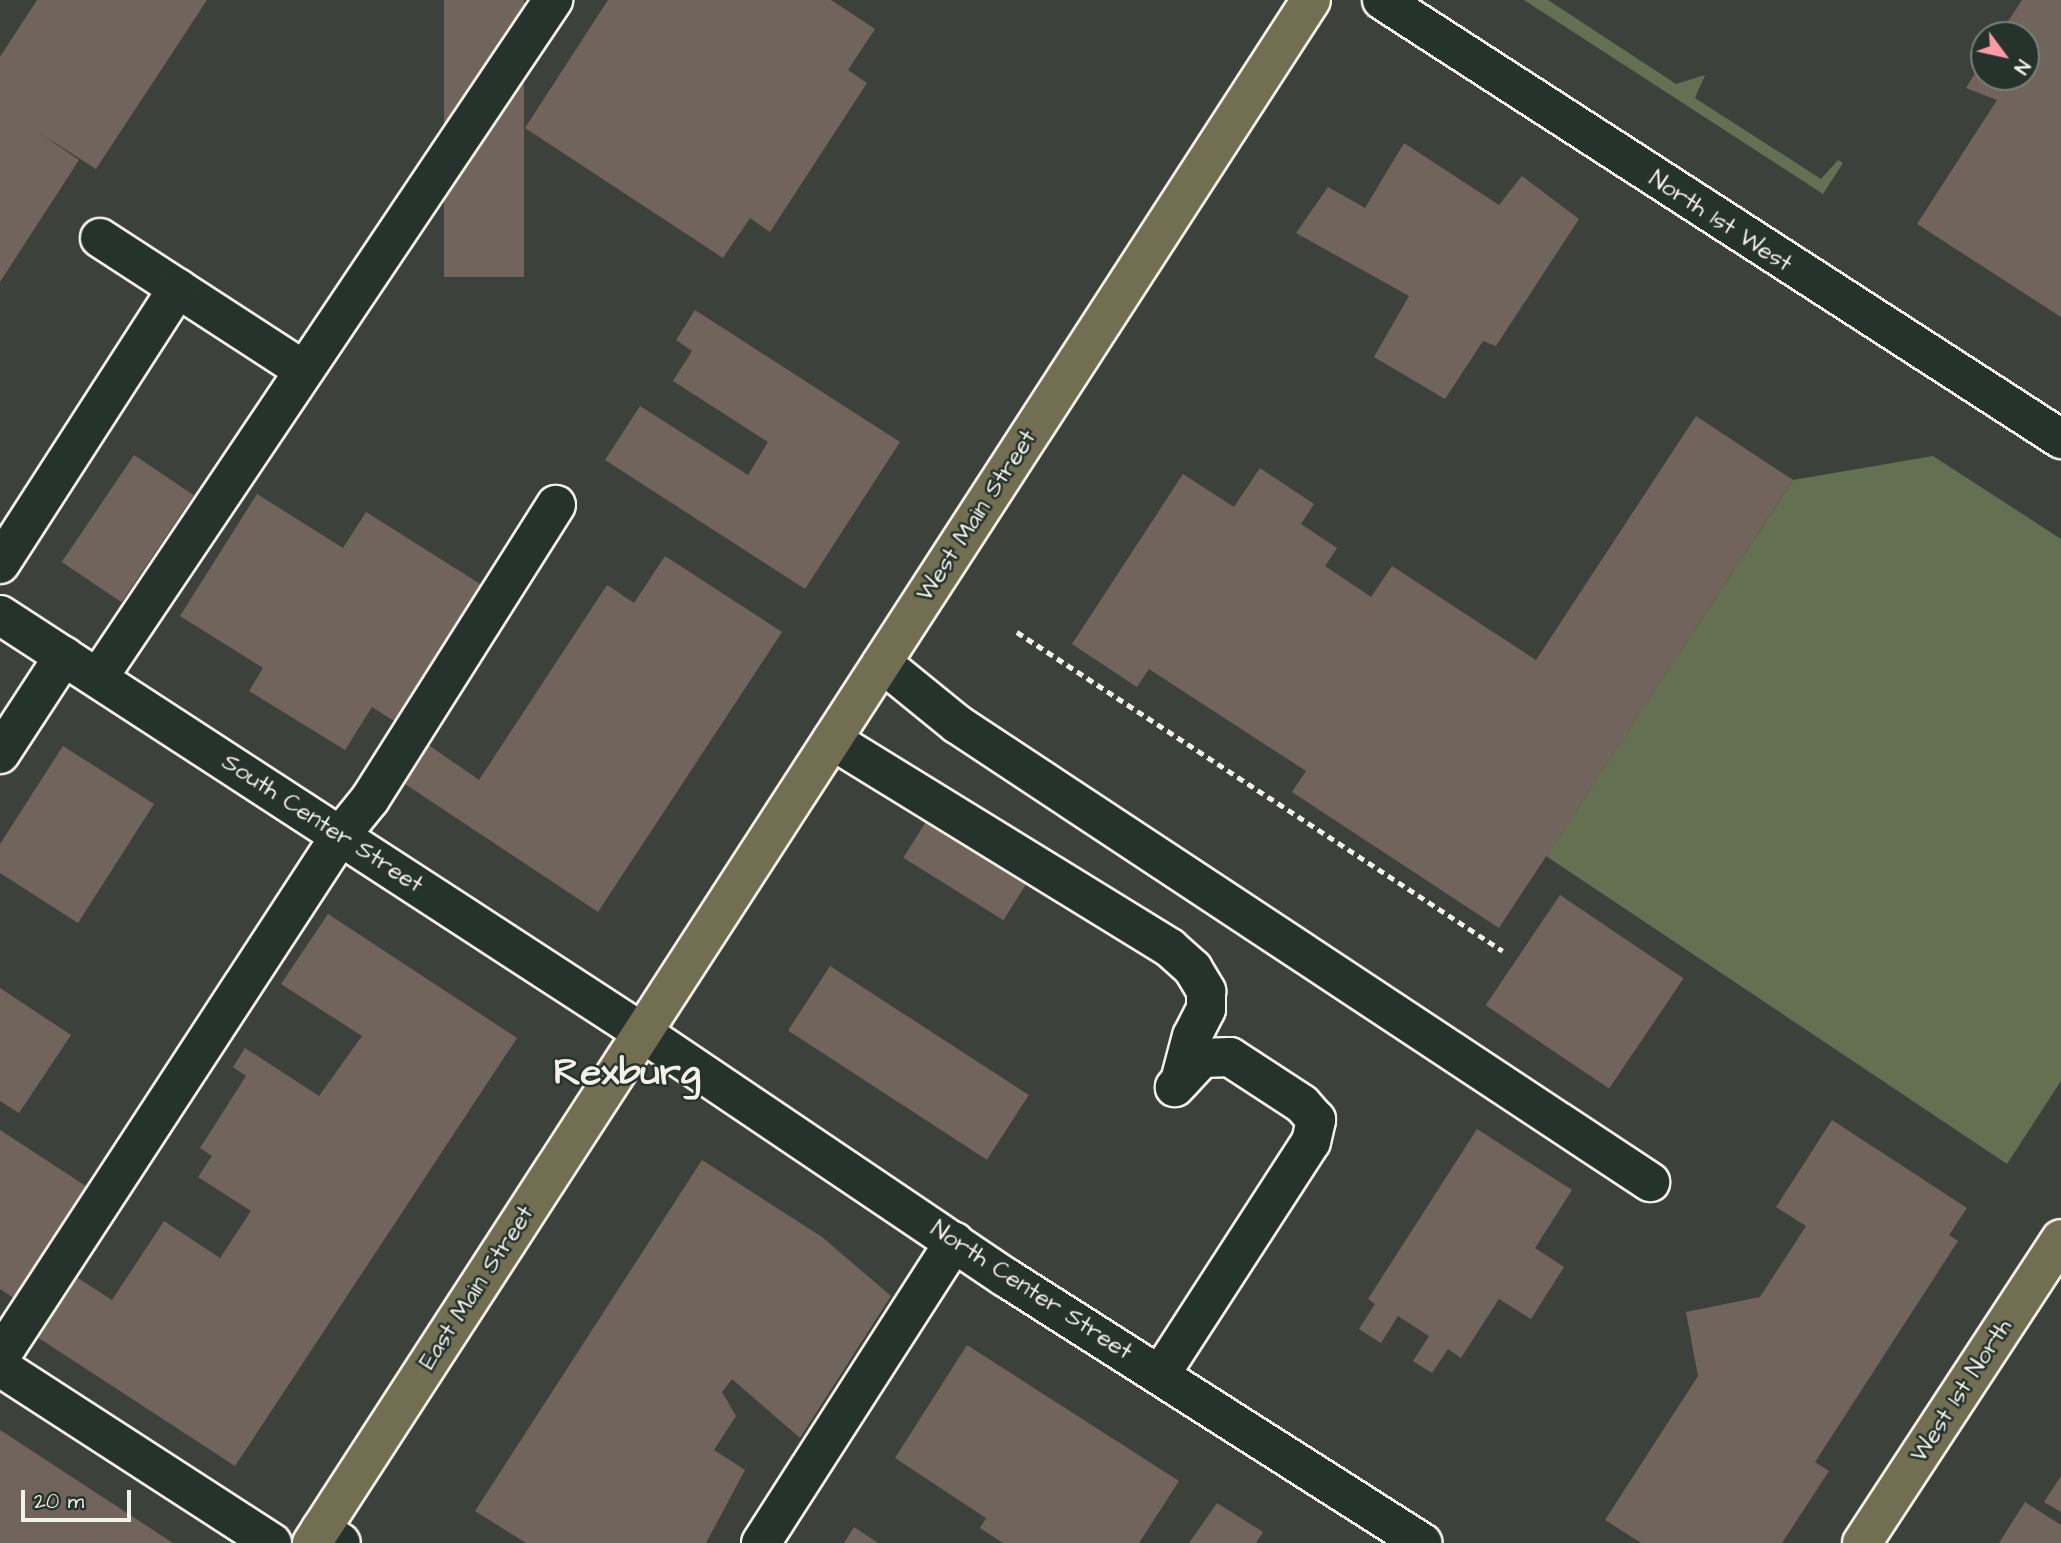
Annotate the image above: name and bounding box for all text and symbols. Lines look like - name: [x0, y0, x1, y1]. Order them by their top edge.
- north arrow: [1970, 21, 2040, 91]
- text: N: [2007, 54, 2036, 79]
- street label: North 1st West: [1643, 165, 1797, 279]
- street label: West Main Street: [911, 425, 1043, 607]
- street label: South Center Street: [216, 748, 428, 900]
- district label: Rexburg: [554, 1051, 700, 1097]
- street label: East Main Street: [413, 1201, 541, 1375]
- street label: North Center Street: [925, 1215, 1137, 1367]
- street label: West 1st North: [1905, 1314, 2019, 1468]
- scale bar: [24, 1476, 135, 1520]
- text: 20 m: [34, 1487, 84, 1516]

